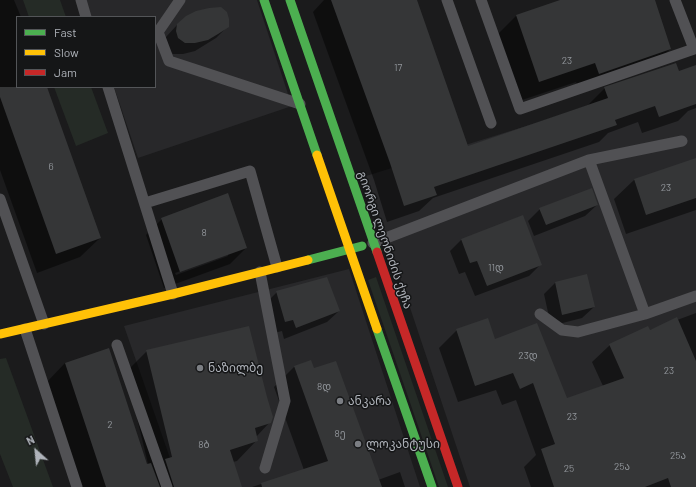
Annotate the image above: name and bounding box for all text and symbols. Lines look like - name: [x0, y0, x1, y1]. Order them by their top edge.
- legend: [16, 16, 156, 88]
- text: Fast: [54, 25, 77, 39]
- text: Slow: [54, 45, 79, 59]
- house number: 23: [562, 55, 572, 67]
- house number: 17: [394, 62, 402, 74]
- text: Jam: [54, 65, 77, 79]
- house number: 6: [48, 161, 54, 173]
- street label: გიორგი ლეონიძის ქუჩა: [355, 169, 415, 311]
- house number: 23: [661, 182, 671, 194]
- house number: 8: [201, 227, 207, 239]
- house number: 11დ: [488, 262, 504, 274]
- house number: 23დ: [518, 350, 538, 362]
- place label: ნაზილბე: [208, 361, 263, 375]
- marker: ნაზილბე: [195, 363, 205, 373]
- house number: 23: [664, 365, 674, 377]
- house number: 8დ: [317, 381, 331, 393]
- place label: ანკარა: [348, 394, 391, 408]
- marker: ანკარა: [335, 396, 345, 406]
- house number: 23: [567, 411, 577, 423]
- house number: 2: [107, 419, 113, 431]
- house number: 8ე: [334, 428, 346, 440]
- north arrow: [16, 431, 56, 471]
- text: N: [24, 432, 37, 447]
- place label: ლოკანტუსი: [366, 437, 440, 451]
- house number: 8ბ: [198, 439, 210, 451]
- marker: ლოკანტუსი: [353, 439, 363, 449]
- house number: 25ა: [670, 450, 686, 462]
- house number: 25ა: [614, 461, 630, 473]
- house number: 25: [564, 463, 574, 475]

